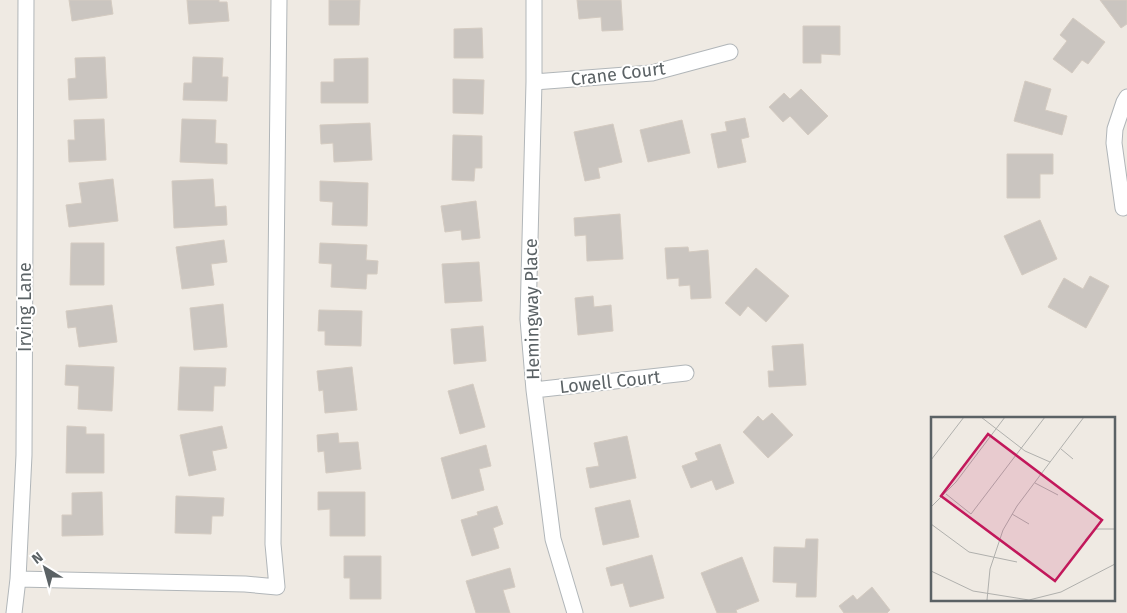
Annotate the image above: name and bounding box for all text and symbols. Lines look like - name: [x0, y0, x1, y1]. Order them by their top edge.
- street label: Crane Court: [569, 57, 667, 91]
- street label: Hemingway Place: [520, 238, 544, 380]
- street label: Irving Lane: [14, 262, 36, 352]
- street label: Lowell Court: [559, 366, 662, 398]
- inset map: [931, 417, 1114, 600]
- north arrow: [20, 543, 70, 593]
- text: N: [29, 548, 46, 568]

